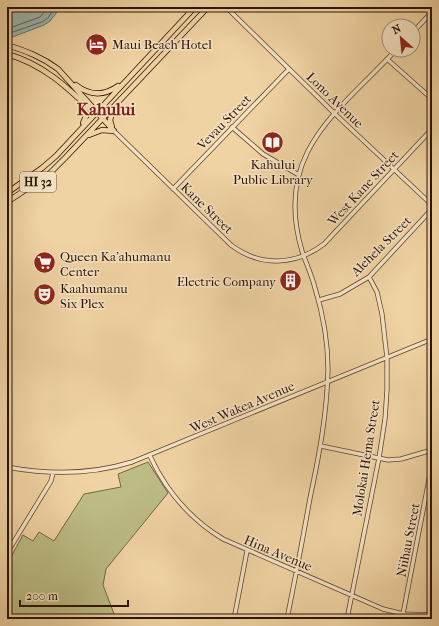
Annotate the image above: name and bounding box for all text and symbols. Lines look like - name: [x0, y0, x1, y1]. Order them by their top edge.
- north arrow: [381, 18, 421, 58]
- text: N: [390, 22, 404, 37]
- hotel icon: Maui Beach Hotel: [83, 31, 109, 57]
- place label: Maui Beach Hotel: [112, 37, 212, 52]
- street label: Lono Avenue: [303, 69, 367, 131]
- street label: Vevau Street: [193, 91, 254, 153]
- district label: Kahului: [77, 99, 136, 119]
- library icon: Kahului Public Library: [260, 129, 286, 155]
- street label: West Kane Street: [324, 147, 402, 229]
- place label: Kahului Public Library: [233, 157, 314, 187]
- road number: HI 32: [20, 172, 56, 192]
- street label: Kane Street: [178, 179, 236, 237]
- street label: Alehela Street: [347, 213, 414, 280]
- place label: Queen Ka'ahumanu Center: [60, 249, 171, 279]
- supermarket icon: Queen Ka'ahumanu Center: [32, 250, 58, 276]
- building icon: Electric Company: [278, 268, 304, 294]
- place label: Electric Company: [177, 274, 277, 289]
- place label: Kaahumanu Six Plex: [60, 281, 128, 311]
- theatre icon: Kaahumanu Six Plex: [31, 282, 57, 308]
- street label: West Wakea Avenue: [187, 378, 297, 436]
- street label: Molokai Hema Street: [349, 398, 383, 517]
- street label: Niihau Street: [393, 501, 423, 578]
- street label: Hina Avenue: [242, 532, 315, 574]
- scale bar: [20, 582, 128, 608]
- text: 200 m: [26, 589, 58, 603]

